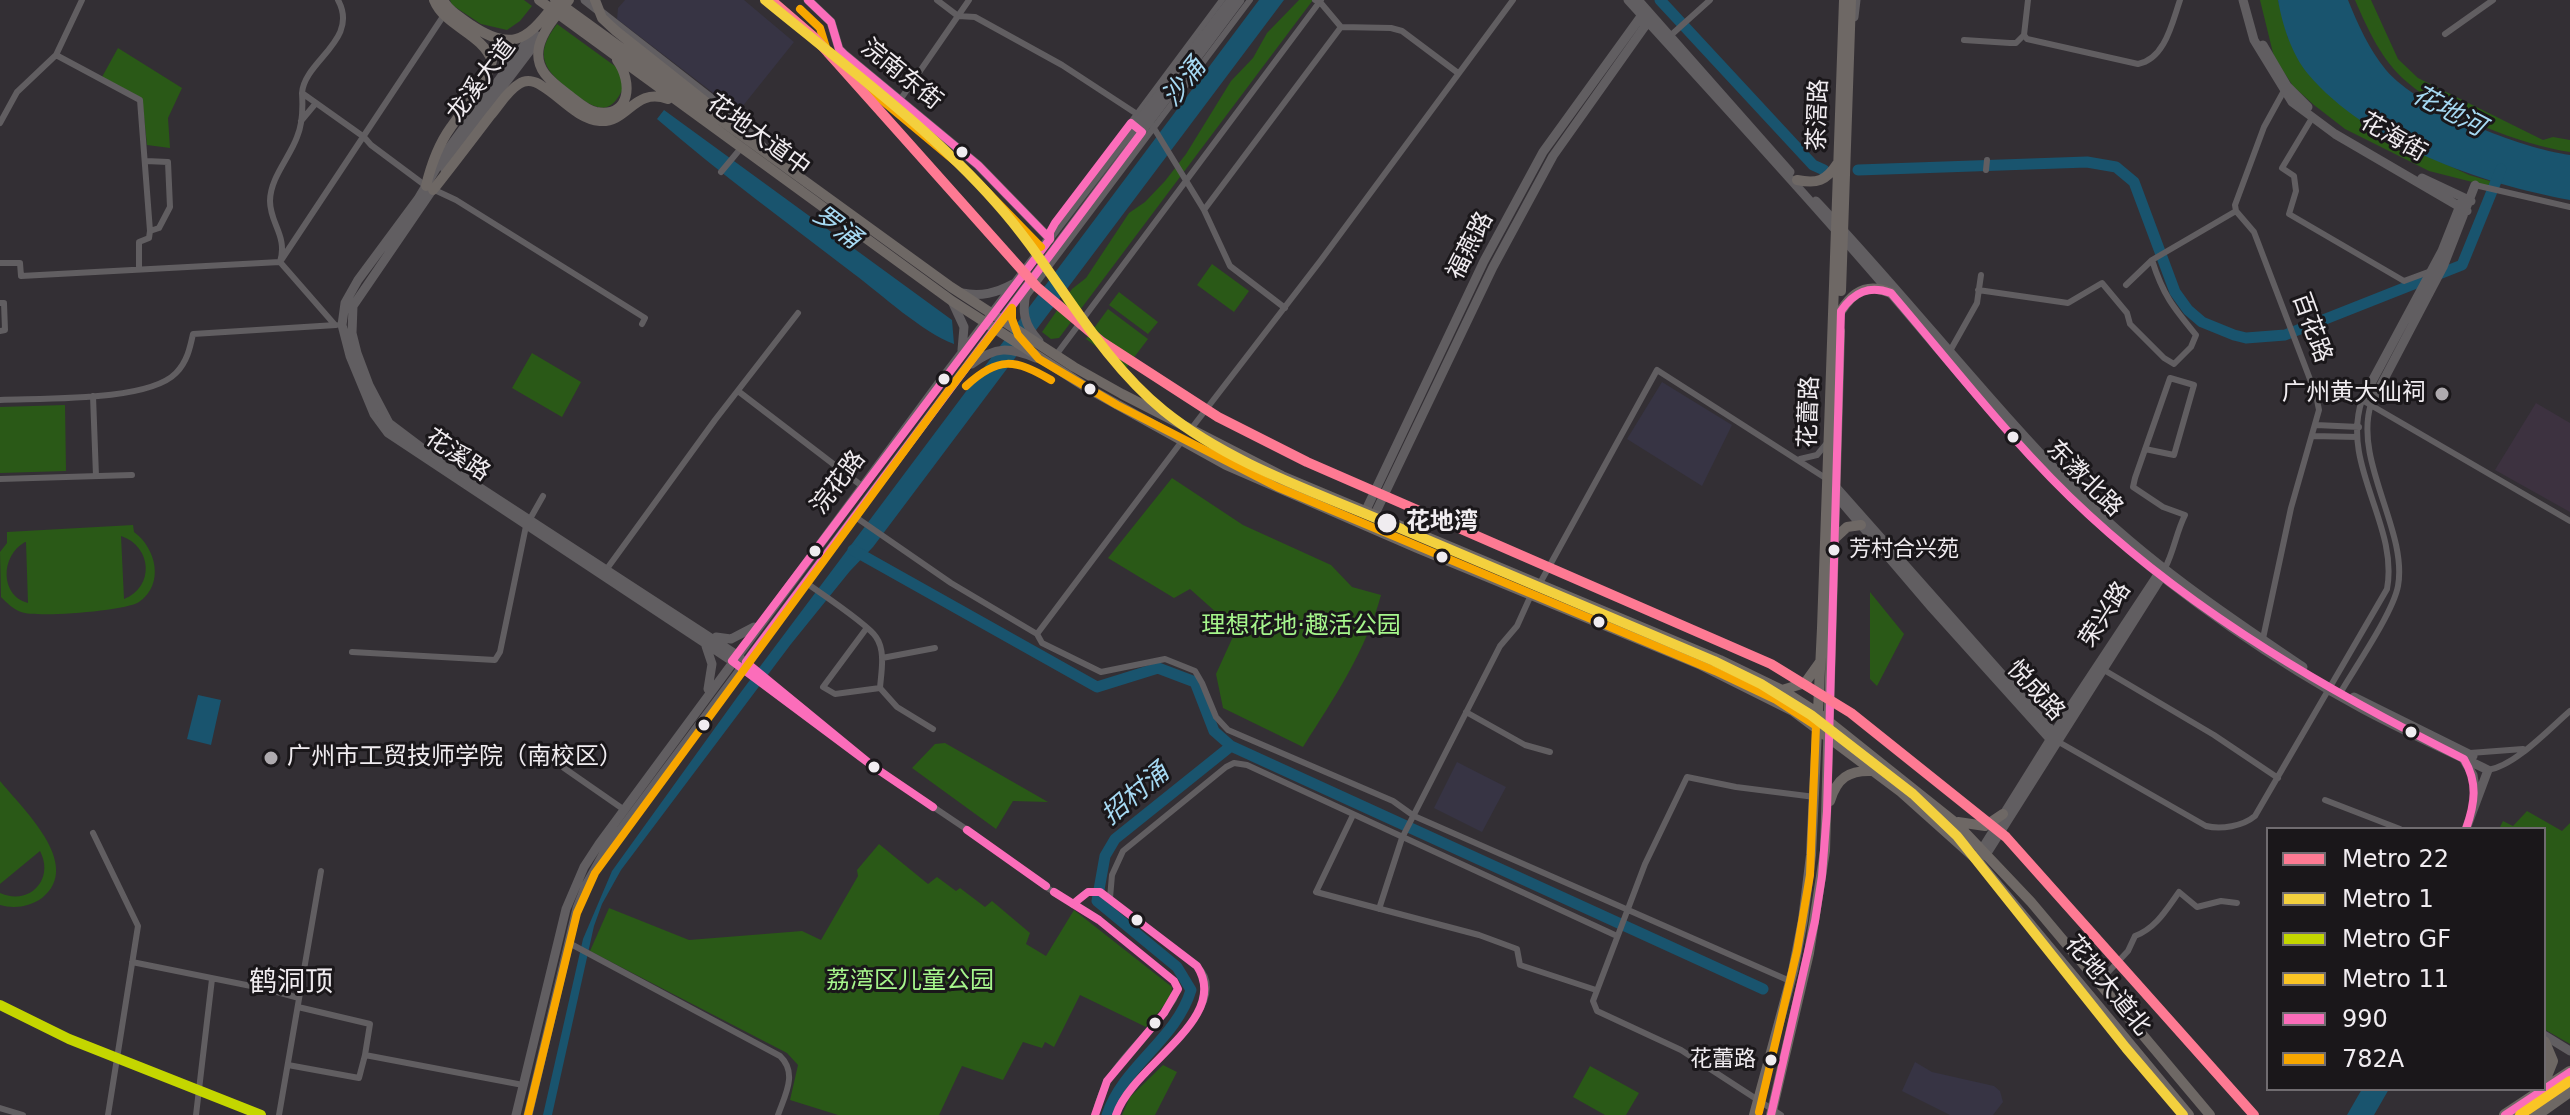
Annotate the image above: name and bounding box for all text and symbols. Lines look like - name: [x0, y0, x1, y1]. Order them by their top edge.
- street label: 龙溪大道: [442, 34, 522, 128]
- street label: 浣南东街: [855, 34, 947, 116]
- water label: 沙涌: [1157, 53, 1213, 113]
- street label: 茶滘路: [1803, 79, 1835, 151]
- water label: 花地河: [2406, 80, 2490, 144]
- street label: 花地大道中: [701, 89, 815, 183]
- street label: 花海街: [2355, 108, 2431, 168]
- unlabelled marker: [954, 144, 970, 160]
- water label: 罗涌: [806, 200, 866, 256]
- street label: 福燕路: [1442, 207, 1500, 285]
- street label: 百花路: [2285, 289, 2337, 367]
- unlabelled marker: [936, 371, 952, 387]
- street label: 花蕾路: [1794, 376, 1826, 448]
- place label: 广州黄大仙祠: [2282, 380, 2426, 408]
- unlabelled marker: [1082, 381, 1098, 397]
- marker: 广州黄大仙祠: [2433, 385, 2451, 403]
- street label: 花溪路: [419, 424, 495, 488]
- unlabelled marker: [2005, 429, 2021, 445]
- street label: 东漖北路: [2040, 435, 2128, 523]
- street label: 浣花路: [806, 446, 872, 520]
- place label: 花地湾: [1406, 509, 1478, 537]
- marker: 花地湾: [1375, 511, 1399, 535]
- place label: 芳村合兴苑: [1849, 537, 1959, 563]
- marker: 芳村合兴苑: [1826, 542, 1842, 558]
- unlabelled marker: [807, 543, 823, 559]
- unlabelled marker: [1434, 549, 1450, 565]
- street label: 荣兴路: [2074, 577, 2138, 653]
- park label: 理想花地·趣活公园: [1201, 613, 1401, 641]
- unlabelled marker: [1591, 614, 1607, 630]
- street label: 悦成路: [2000, 655, 2070, 727]
- unlabelled marker: [696, 717, 712, 733]
- unlabelled marker: [2403, 724, 2419, 740]
- place label: 广州市工贸技师学院（南校区）: [287, 744, 623, 772]
- marker: 广州市工贸技师学院（南校区）: [262, 749, 280, 767]
- water label: 招村涌: [1096, 758, 1176, 832]
- unlabelled marker: [866, 759, 882, 775]
- legend: [2266, 827, 2546, 1091]
- text: Metro 22: [2342, 845, 2449, 873]
- text: Metro 1: [2342, 885, 2434, 913]
- unlabelled marker: [1129, 912, 1145, 928]
- text: Metro GF: [2342, 925, 2451, 953]
- street label: 花地大道北: [2058, 930, 2156, 1042]
- text: Metro 11: [2342, 965, 2449, 993]
- district label: 鹤洞顶: [249, 967, 333, 1001]
- park label: 荔湾区儿童公园: [826, 968, 994, 996]
- text: 990: [2342, 1005, 2388, 1033]
- unlabelled marker: [1147, 1015, 1163, 1031]
- text: 782A: [2342, 1045, 2404, 1073]
- place label: 花蕾路: [1690, 1047, 1756, 1073]
- marker: 花蕾路: [1763, 1052, 1779, 1068]

